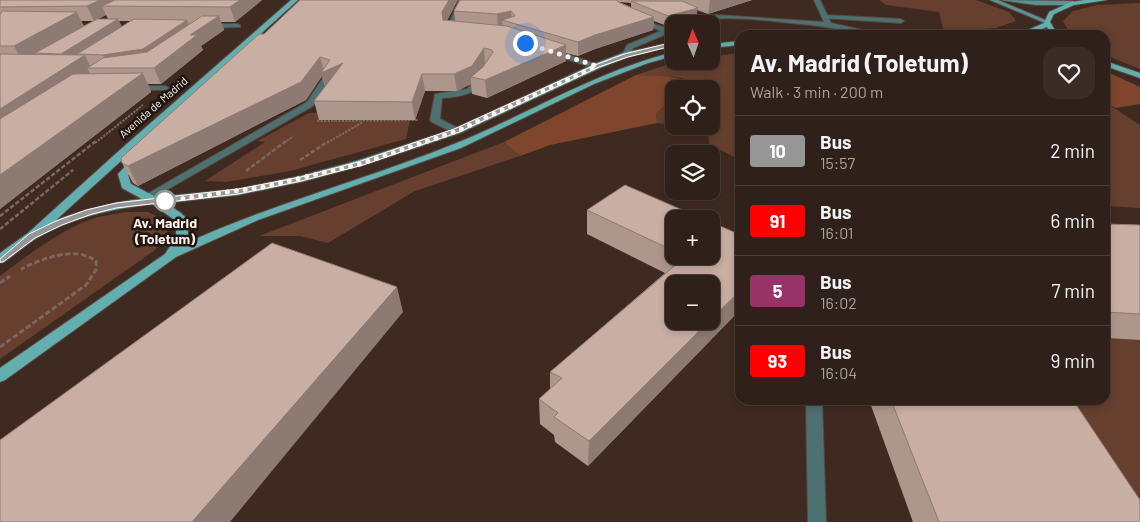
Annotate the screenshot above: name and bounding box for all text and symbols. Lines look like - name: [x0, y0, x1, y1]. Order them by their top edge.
- north arrow: [665, 15, 720, 70]
- map controls: [665, 15, 720, 330]
- your location: [513, 31, 538, 56]
- button: heart: [1043, 47, 1095, 99]
- text: Av. Madrid (Toletum): [750, 48, 968, 77]
- street label: Avenida de Madrid: [116, 74, 190, 140]
- button: locate: [665, 80, 720, 135]
- text: Walk · 3 min · 200 m: [750, 82, 883, 101]
- text: Bus: [820, 130, 852, 153]
- text: 2 min: [1050, 139, 1095, 162]
- text: 10: [769, 140, 786, 162]
- button: layers: [665, 145, 720, 200]
- text: 15:57: [820, 153, 855, 172]
- marker: Av. Madrid (Toletum): [154, 190, 176, 212]
- text: Bus: [820, 200, 852, 223]
- text: 6 min: [1051, 209, 1095, 232]
- button: +: [665, 210, 720, 265]
- text: 91: [770, 210, 785, 232]
- place label: Av. Madrid (Toletum): [133, 214, 197, 247]
- text: 16:01: [820, 223, 853, 242]
- text: Bus: [820, 270, 852, 293]
- button: −: [665, 275, 720, 330]
- text: 7 min: [1051, 279, 1095, 302]
- text: 5: [773, 280, 782, 302]
- text: 16:02: [820, 293, 857, 312]
- text: Bus: [820, 340, 852, 363]
- text: 9 min: [1051, 349, 1095, 372]
- text: 93: [768, 350, 787, 372]
- text: 16:04: [820, 363, 857, 382]

